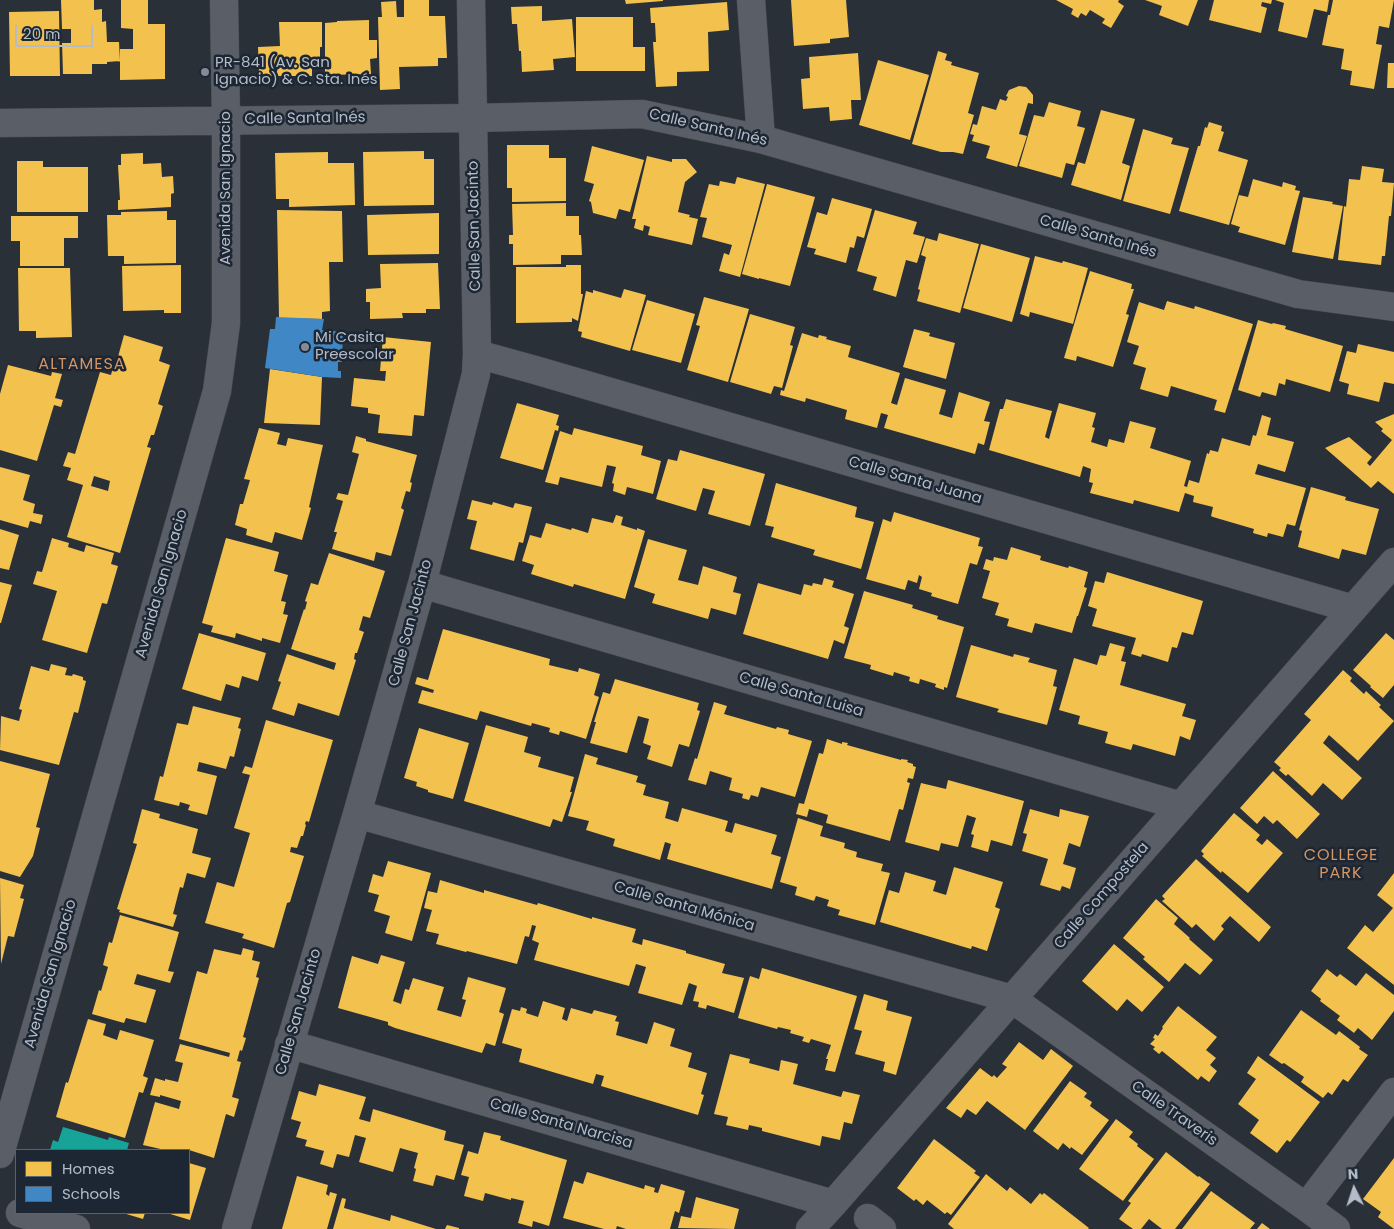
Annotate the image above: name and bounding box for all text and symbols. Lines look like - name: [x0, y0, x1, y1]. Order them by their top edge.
- scale bar: [18, 15, 95, 47]
- text: 20 m: [23, 23, 61, 44]
- place label: PR-841 (Av. San Ignacio) & C. Sta. Inés: [215, 54, 378, 89]
- marker: PR-841 (Av. San Ignacio) & C. Sta. Inés: [199, 66, 211, 78]
- street label: Calle Santa Inés: [647, 106, 769, 150]
- street label: Calle Santa Inés: [244, 109, 366, 129]
- street label: Avenida San Ignacio: [217, 111, 235, 265]
- street label: Calle San Jacinto: [465, 161, 485, 291]
- street label: Calle Santa Inés: [1037, 212, 1159, 262]
- place label: Mi Casita Preescolar: [315, 329, 394, 364]
- marker: Mi Casita Preescolar: [299, 341, 311, 353]
- district label: ALTAMESA: [37, 355, 127, 375]
- street label: Calle Santa Juana: [846, 453, 984, 509]
- street label: Avenida San Ignacio: [132, 508, 192, 660]
- street label: Calle San Jacinto: [385, 558, 437, 688]
- street label: Calle Santa Luisa: [737, 669, 865, 721]
- street label: Calle Compostela: [1051, 839, 1153, 953]
- district label: COLLEGE PARK: [1303, 846, 1379, 884]
- street label: Calle Santa Mónica: [612, 878, 756, 936]
- street label: Avenida San Ignacio: [21, 898, 81, 1050]
- street label: Calle San Jacinto: [272, 947, 326, 1077]
- street label: Calle Traveris: [1127, 1078, 1221, 1150]
- street label: Calle Santa Narcisa: [488, 1095, 634, 1153]
- legend: [15, 1149, 190, 1214]
- text: Homes: [62, 1158, 115, 1179]
- north arrow: [1329, 1164, 1379, 1214]
- text: N: [1347, 1164, 1359, 1184]
- text: Schools: [62, 1183, 120, 1204]

